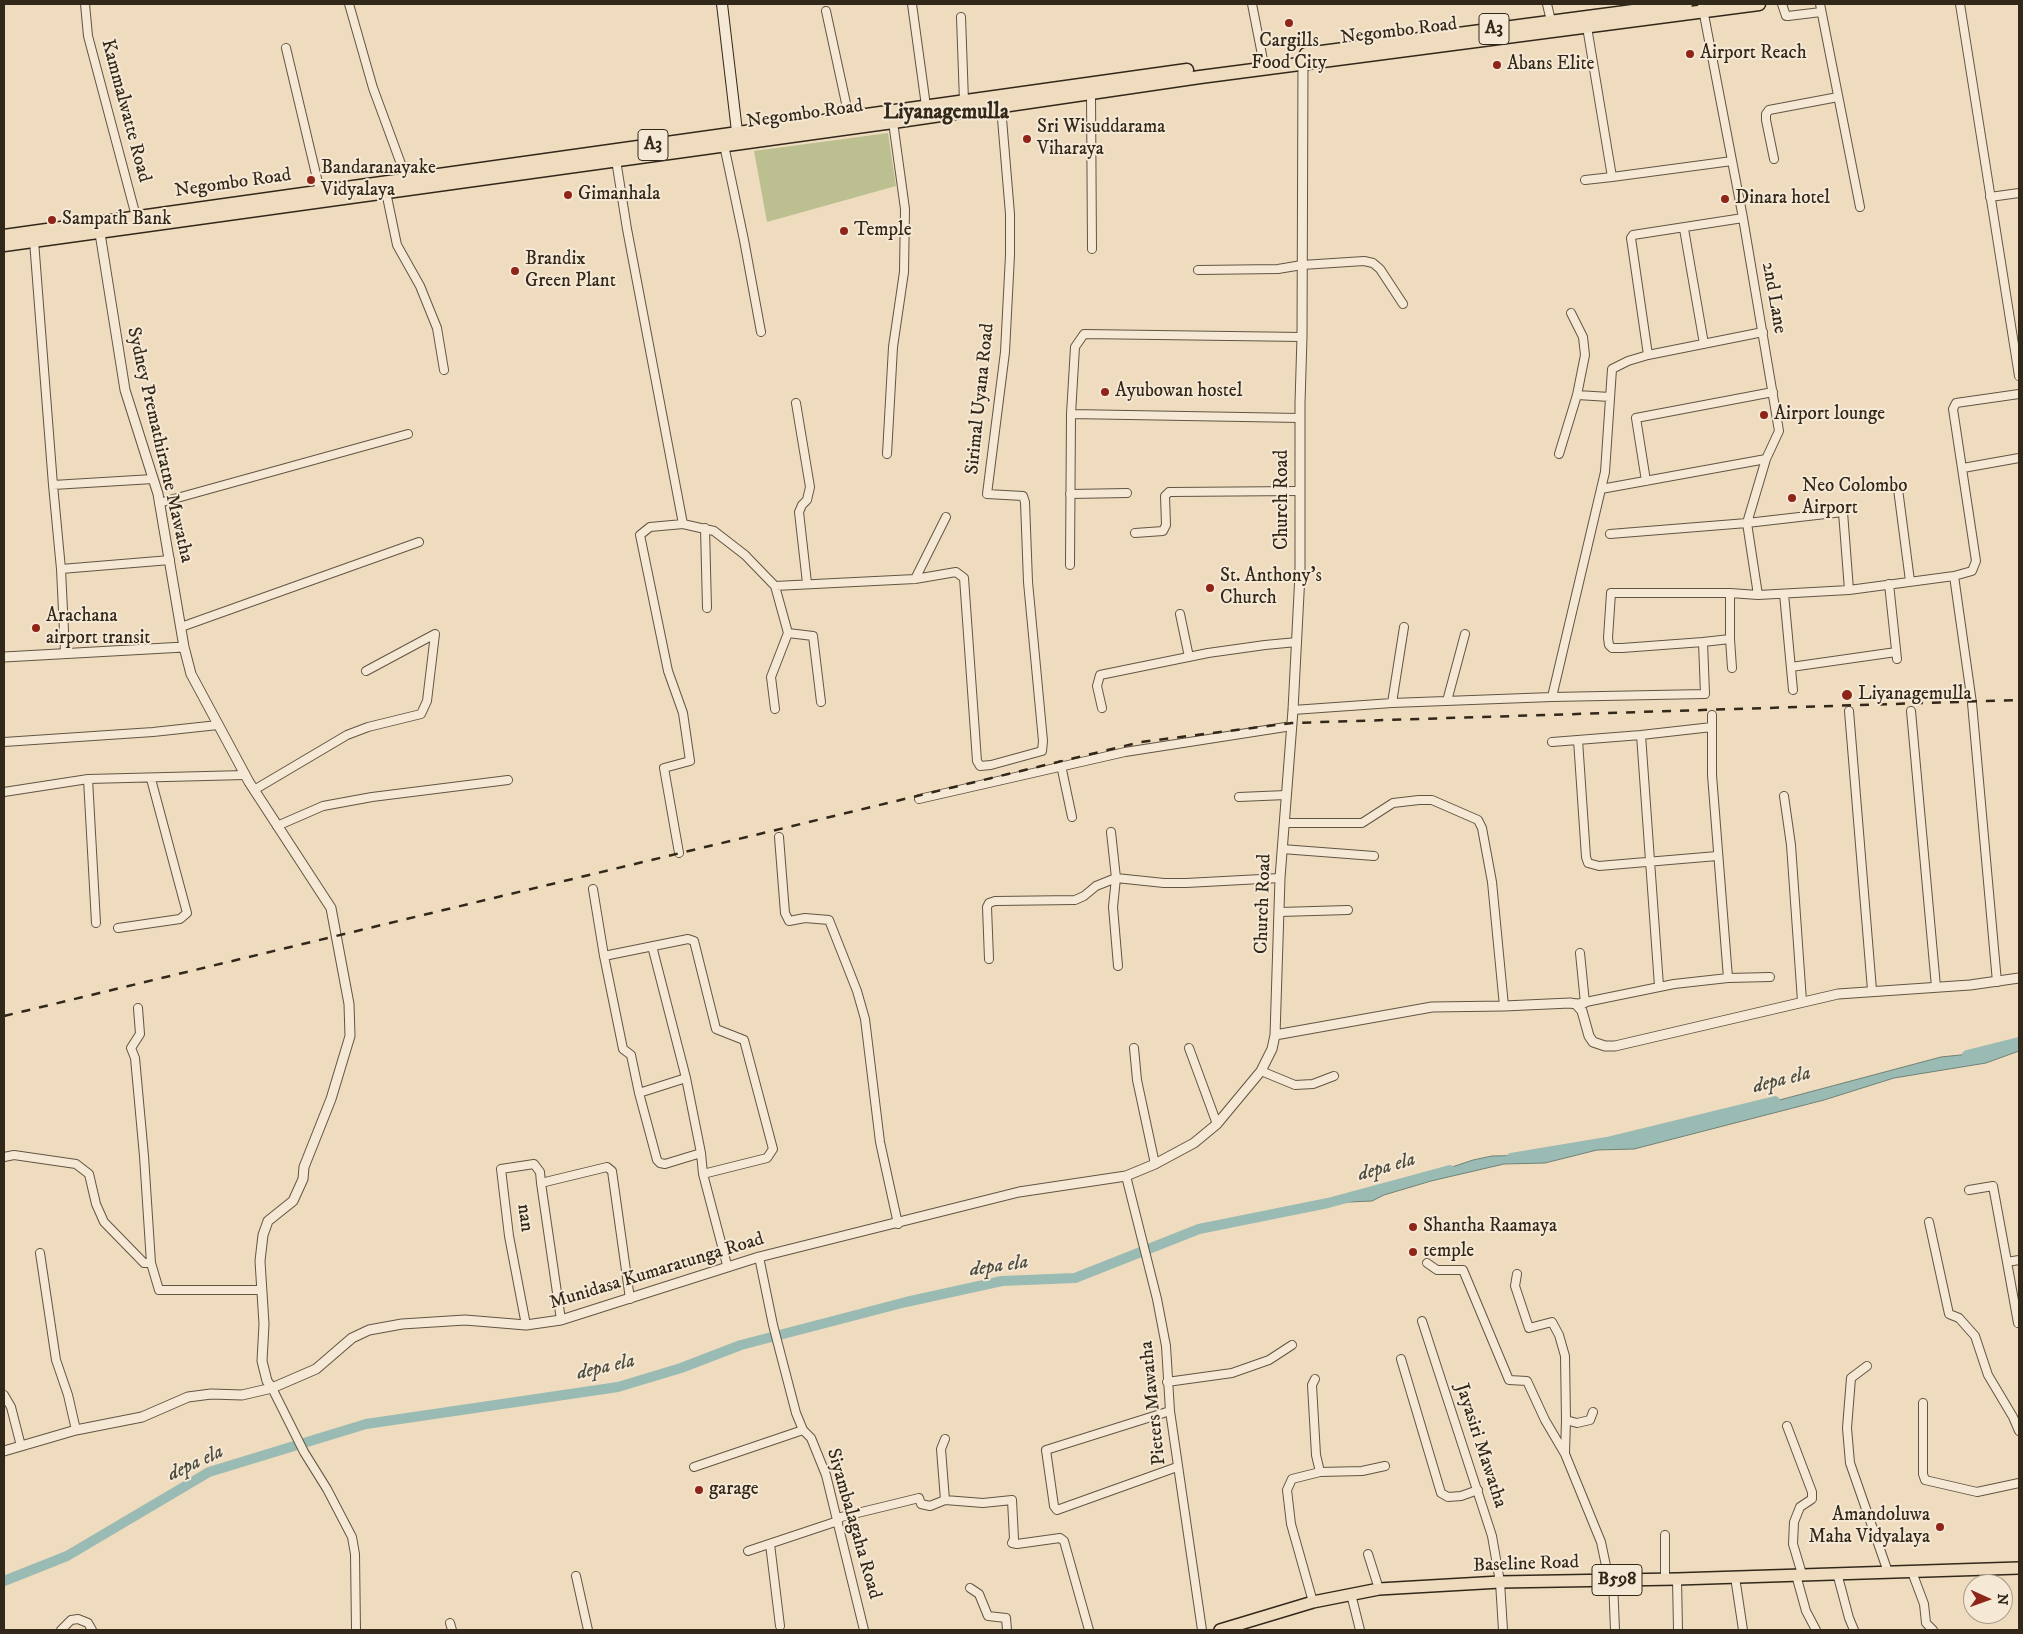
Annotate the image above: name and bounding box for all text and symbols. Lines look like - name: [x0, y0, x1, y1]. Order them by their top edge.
- road number: A3: [1479, 13, 1509, 44]
- street label: Negombo Road: [1339, 14, 1459, 50]
- marker: Cargills Food City: [1283, 17, 1295, 29]
- place label: Cargills Food City: [1251, 31, 1327, 75]
- street label: Kammalwatte Road: [95, 37, 155, 185]
- place label: Airport Reach: [1700, 43, 1807, 65]
- marker: Airport Reach: [1684, 48, 1696, 60]
- place label: Abans Elite: [1507, 54, 1594, 76]
- marker: Abans Elite: [1491, 59, 1503, 71]
- street label: Negombo Road: [745, 96, 865, 134]
- district label: Liyanagemulla: [883, 101, 1009, 127]
- place label: Sri Wisuddarama Viharaya: [1037, 117, 1165, 161]
- road number: A3: [638, 130, 668, 160]
- marker: Sri Wisuddarama Viharaya: [1021, 133, 1033, 145]
- place label: Bandaranayake Vidyalaya: [321, 158, 436, 202]
- street label: Negombo Road: [173, 165, 293, 203]
- marker: Bandaranayake Vidyalaya: [305, 174, 317, 186]
- place label: Gimanhala: [578, 184, 660, 206]
- place label: Dinara hotel: [1735, 188, 1830, 210]
- marker: Gimanhala: [562, 189, 574, 201]
- marker: Dinara hotel: [1719, 193, 1731, 205]
- place label: Sampath Bank: [62, 209, 171, 231]
- marker: Sampath Bank: [46, 214, 58, 226]
- place label: Temple: [854, 220, 912, 242]
- marker: Temple: [838, 225, 850, 237]
- place label: Brandix Green Plant: [525, 249, 616, 293]
- street label: 2nd Lane: [1755, 260, 1791, 336]
- marker: Brandix Green Plant: [509, 265, 521, 277]
- street label: Sirimal Uyana Road: [962, 322, 1000, 476]
- street label: Sydney Premathiratne Mawatha: [121, 325, 197, 565]
- place label: Ayubowan hostel: [1115, 381, 1242, 403]
- marker: Ayubowan hostel: [1099, 386, 1111, 398]
- place label: Airport lounge: [1774, 404, 1885, 426]
- marker: Airport lounge: [1758, 409, 1770, 421]
- street label: Church Road: [1272, 450, 1294, 550]
- place label: Neo Colombo Airport: [1802, 476, 1907, 520]
- marker: Neo Colombo Airport: [1786, 492, 1798, 504]
- place label: St. Anthony's Church: [1220, 566, 1322, 610]
- marker: St. Anthony's Church: [1204, 582, 1216, 594]
- place label: Arachana airport transit: [46, 606, 150, 650]
- marker: Arachana airport transit: [30, 622, 42, 634]
- place label: Liyanagemulla: [1858, 684, 1972, 706]
- marker: Liyanagemulla: [1840, 688, 1854, 702]
- street label: Church Road: [1251, 854, 1277, 954]
- water label: depa ela: [1751, 1062, 1813, 1100]
- water label: depa ela: [1355, 1148, 1419, 1188]
- street label: nan: [511, 1203, 537, 1233]
- place label: Shantha Raamaya: [1423, 1216, 1557, 1238]
- marker: Shantha Raamaya: [1407, 1221, 1419, 1233]
- street label: Munidasa Kumaratunga Road: [547, 1229, 767, 1315]
- place label: temple: [1423, 1241, 1474, 1263]
- marker: temple: [1407, 1246, 1419, 1258]
- water label: depa ela: [968, 1251, 1030, 1283]
- street label: Pieters Mawatha: [1136, 1340, 1172, 1466]
- water label: depa ela: [575, 1350, 637, 1386]
- street label: Jayasiri Mawatha: [1449, 1381, 1511, 1511]
- water label: depa ela: [164, 1441, 228, 1487]
- street label: Siyambalagaha Road: [821, 1446, 885, 1602]
- place label: garage: [709, 1479, 759, 1501]
- marker: garage: [693, 1484, 705, 1496]
- place label: Amandoluwa Maha Vidyalaya: [1808, 1505, 1930, 1549]
- marker: Amandoluwa Maha Vidyalaya: [1934, 1521, 1946, 1533]
- street label: Baseline Road: [1473, 1552, 1579, 1578]
- road number: B598: [1592, 1564, 1642, 1596]
- north arrow: [1963, 1574, 2013, 1624]
- text: N: [1993, 1593, 2011, 1606]

